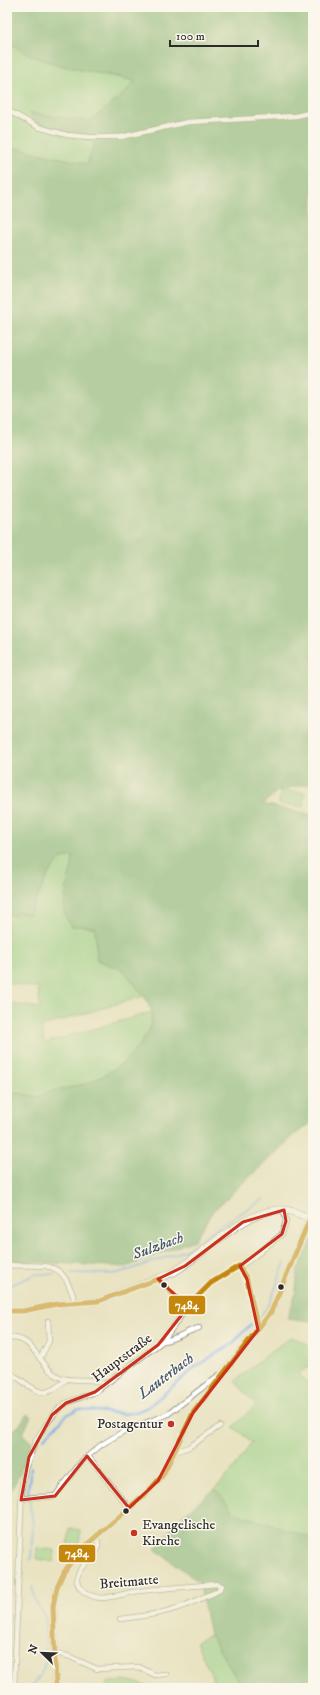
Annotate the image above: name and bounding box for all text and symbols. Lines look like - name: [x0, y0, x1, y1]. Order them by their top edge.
- scale bar: [170, 22, 258, 48]
- text: 100 m: [176, 29, 205, 44]
- water label: Sulzbach: [129, 1228, 186, 1264]
- unlabelled marker: [159, 1280, 169, 1290]
- unlabelled marker: [276, 1282, 286, 1292]
- line badge: 7484: [168, 1295, 206, 1315]
- text: 7484: [175, 1299, 200, 1313]
- street label: Hauptstraße: [88, 1329, 156, 1386]
- water label: Lauterbach: [134, 1349, 198, 1404]
- place label: Postagentur: [97, 1415, 164, 1433]
- marker: Postagentur: [166, 1419, 176, 1429]
- unlabelled marker: [121, 1506, 131, 1516]
- place label: Evangelische Kirche: [142, 1516, 215, 1550]
- marker: Evangelische Kirche: [129, 1528, 139, 1538]
- line badge: 7484: [58, 1544, 96, 1563]
- text: 7484: [65, 1547, 90, 1561]
- street label: Breitmatte: [99, 1570, 159, 1594]
- north arrow: [22, 1633, 62, 1673]
- text: N: [26, 1643, 42, 1656]

